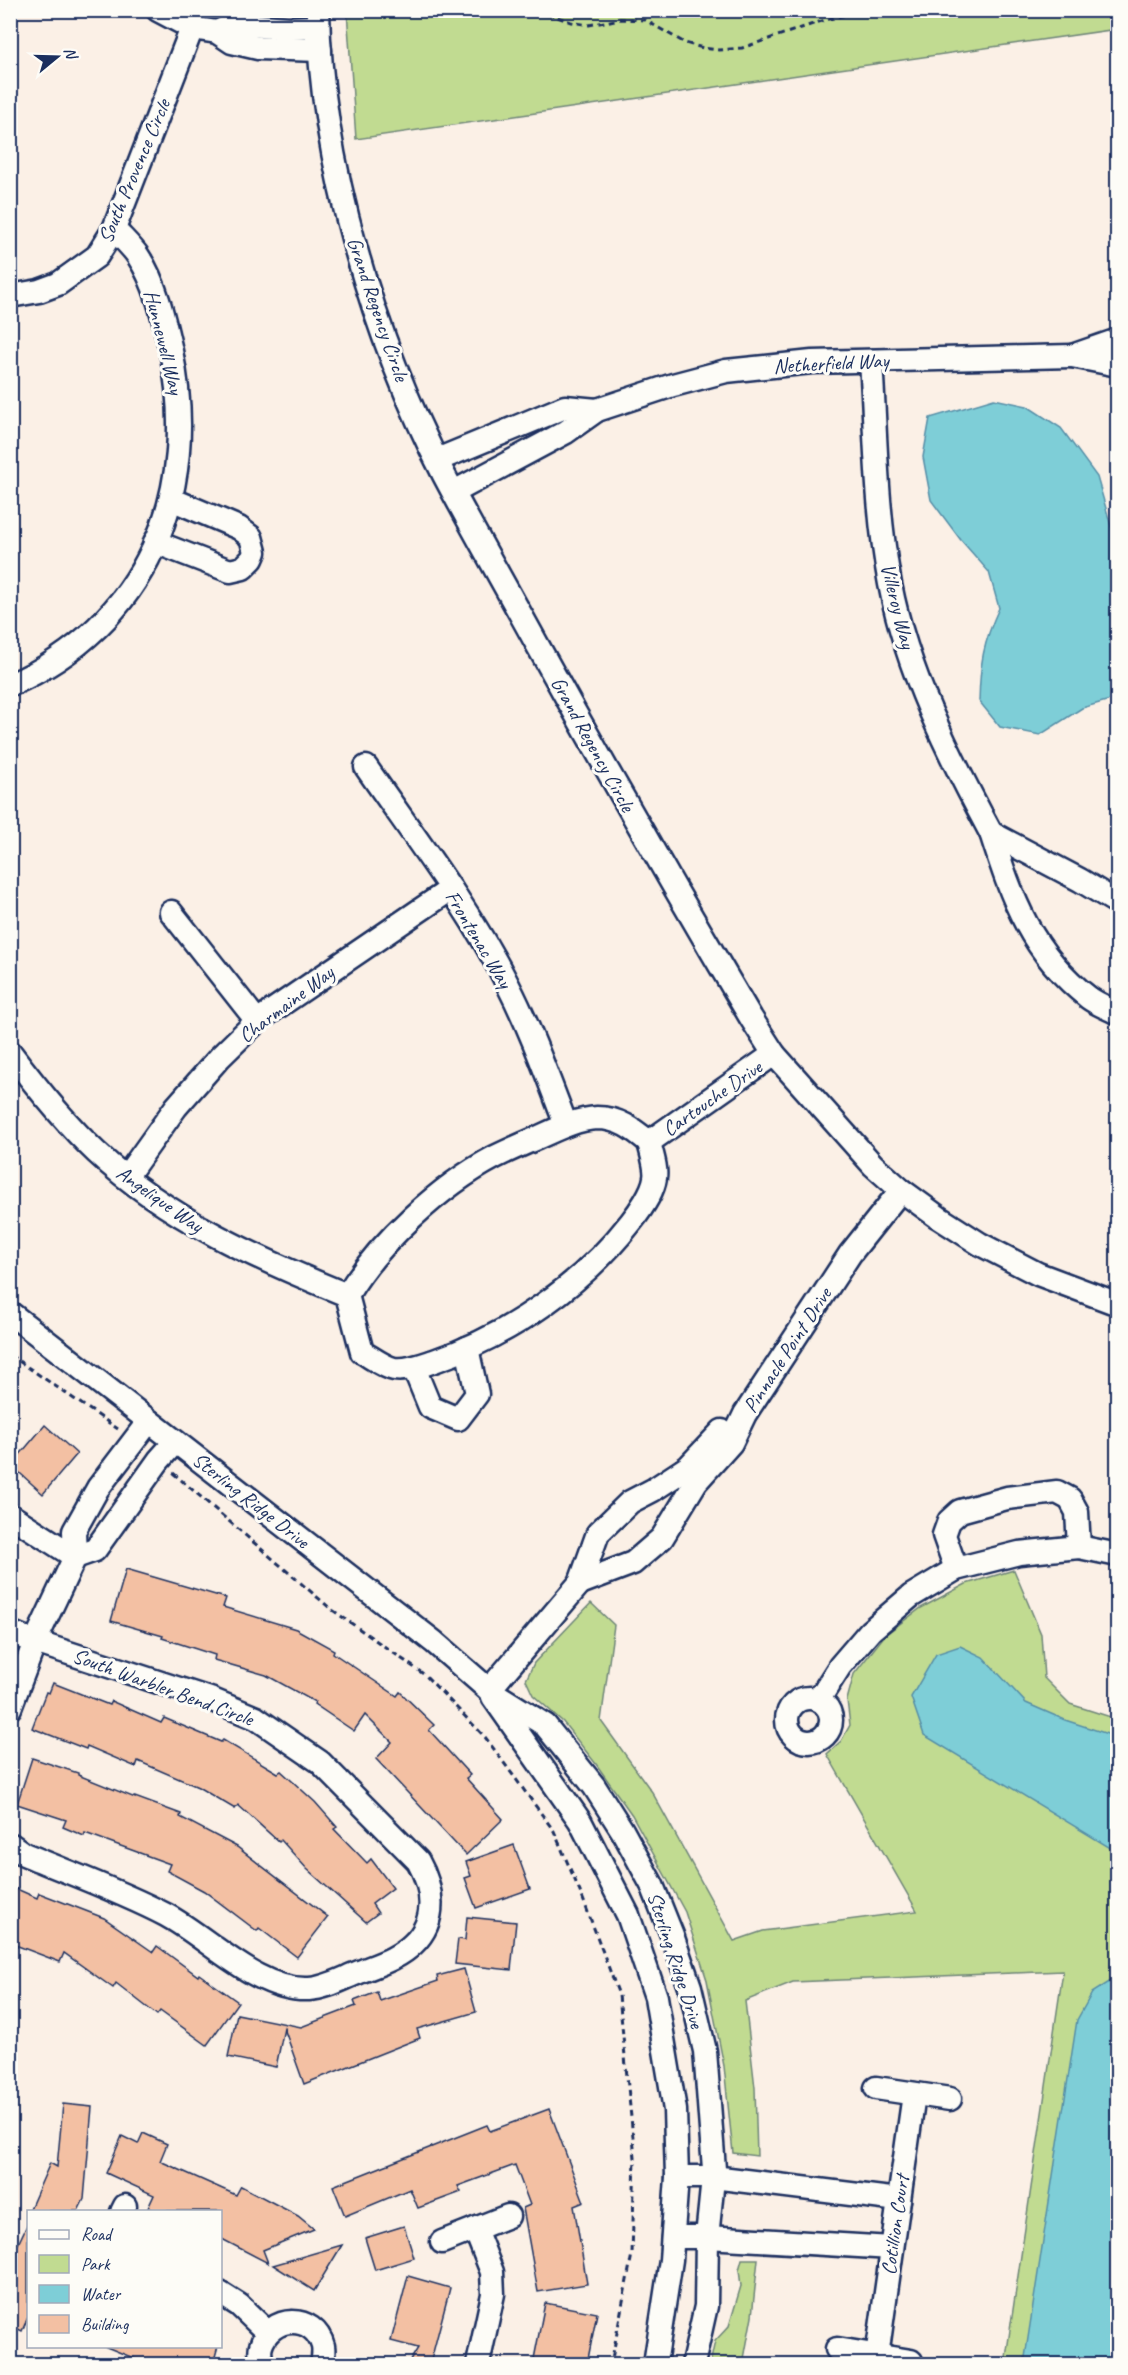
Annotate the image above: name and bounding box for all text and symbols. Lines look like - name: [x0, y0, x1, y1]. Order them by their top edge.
- north arrow: [27, 27, 87, 87]
- text: N: [59, 45, 82, 63]
- street label: South Provence Circle: [92, 93, 177, 247]
- street label: Grand Regency Circle: [341, 234, 415, 385]
- street label: Hunnewell Way: [138, 287, 190, 399]
- street label: Netherfield Way: [773, 347, 891, 379]
- street label: Villeroy Way: [875, 561, 922, 653]
- street label: Grand Regency Circle: [545, 672, 641, 817]
- street label: Frontenac Way: [440, 885, 519, 994]
- street label: Charmaine Way: [233, 959, 340, 1048]
- street label: Cartouche Drive: [657, 1054, 768, 1142]
- street label: Angelique Way: [112, 1160, 210, 1239]
- street label: Pinnacle Point Drive: [737, 1281, 838, 1417]
- street label: Sterling Ridge Drive: [187, 1446, 316, 1555]
- street label: South Warbler Bend Circle: [69, 1642, 259, 1732]
- street label: Sterling Ridge Drive: [642, 1889, 711, 2032]
- street label: Cotillion Court: [875, 2170, 915, 2277]
- legend: [27, 2210, 222, 2348]
- text: Road: [81, 2223, 114, 2245]
- text: Park: [81, 2253, 111, 2275]
- text: Water: [81, 2283, 122, 2305]
- text: Building: [81, 2313, 130, 2335]

